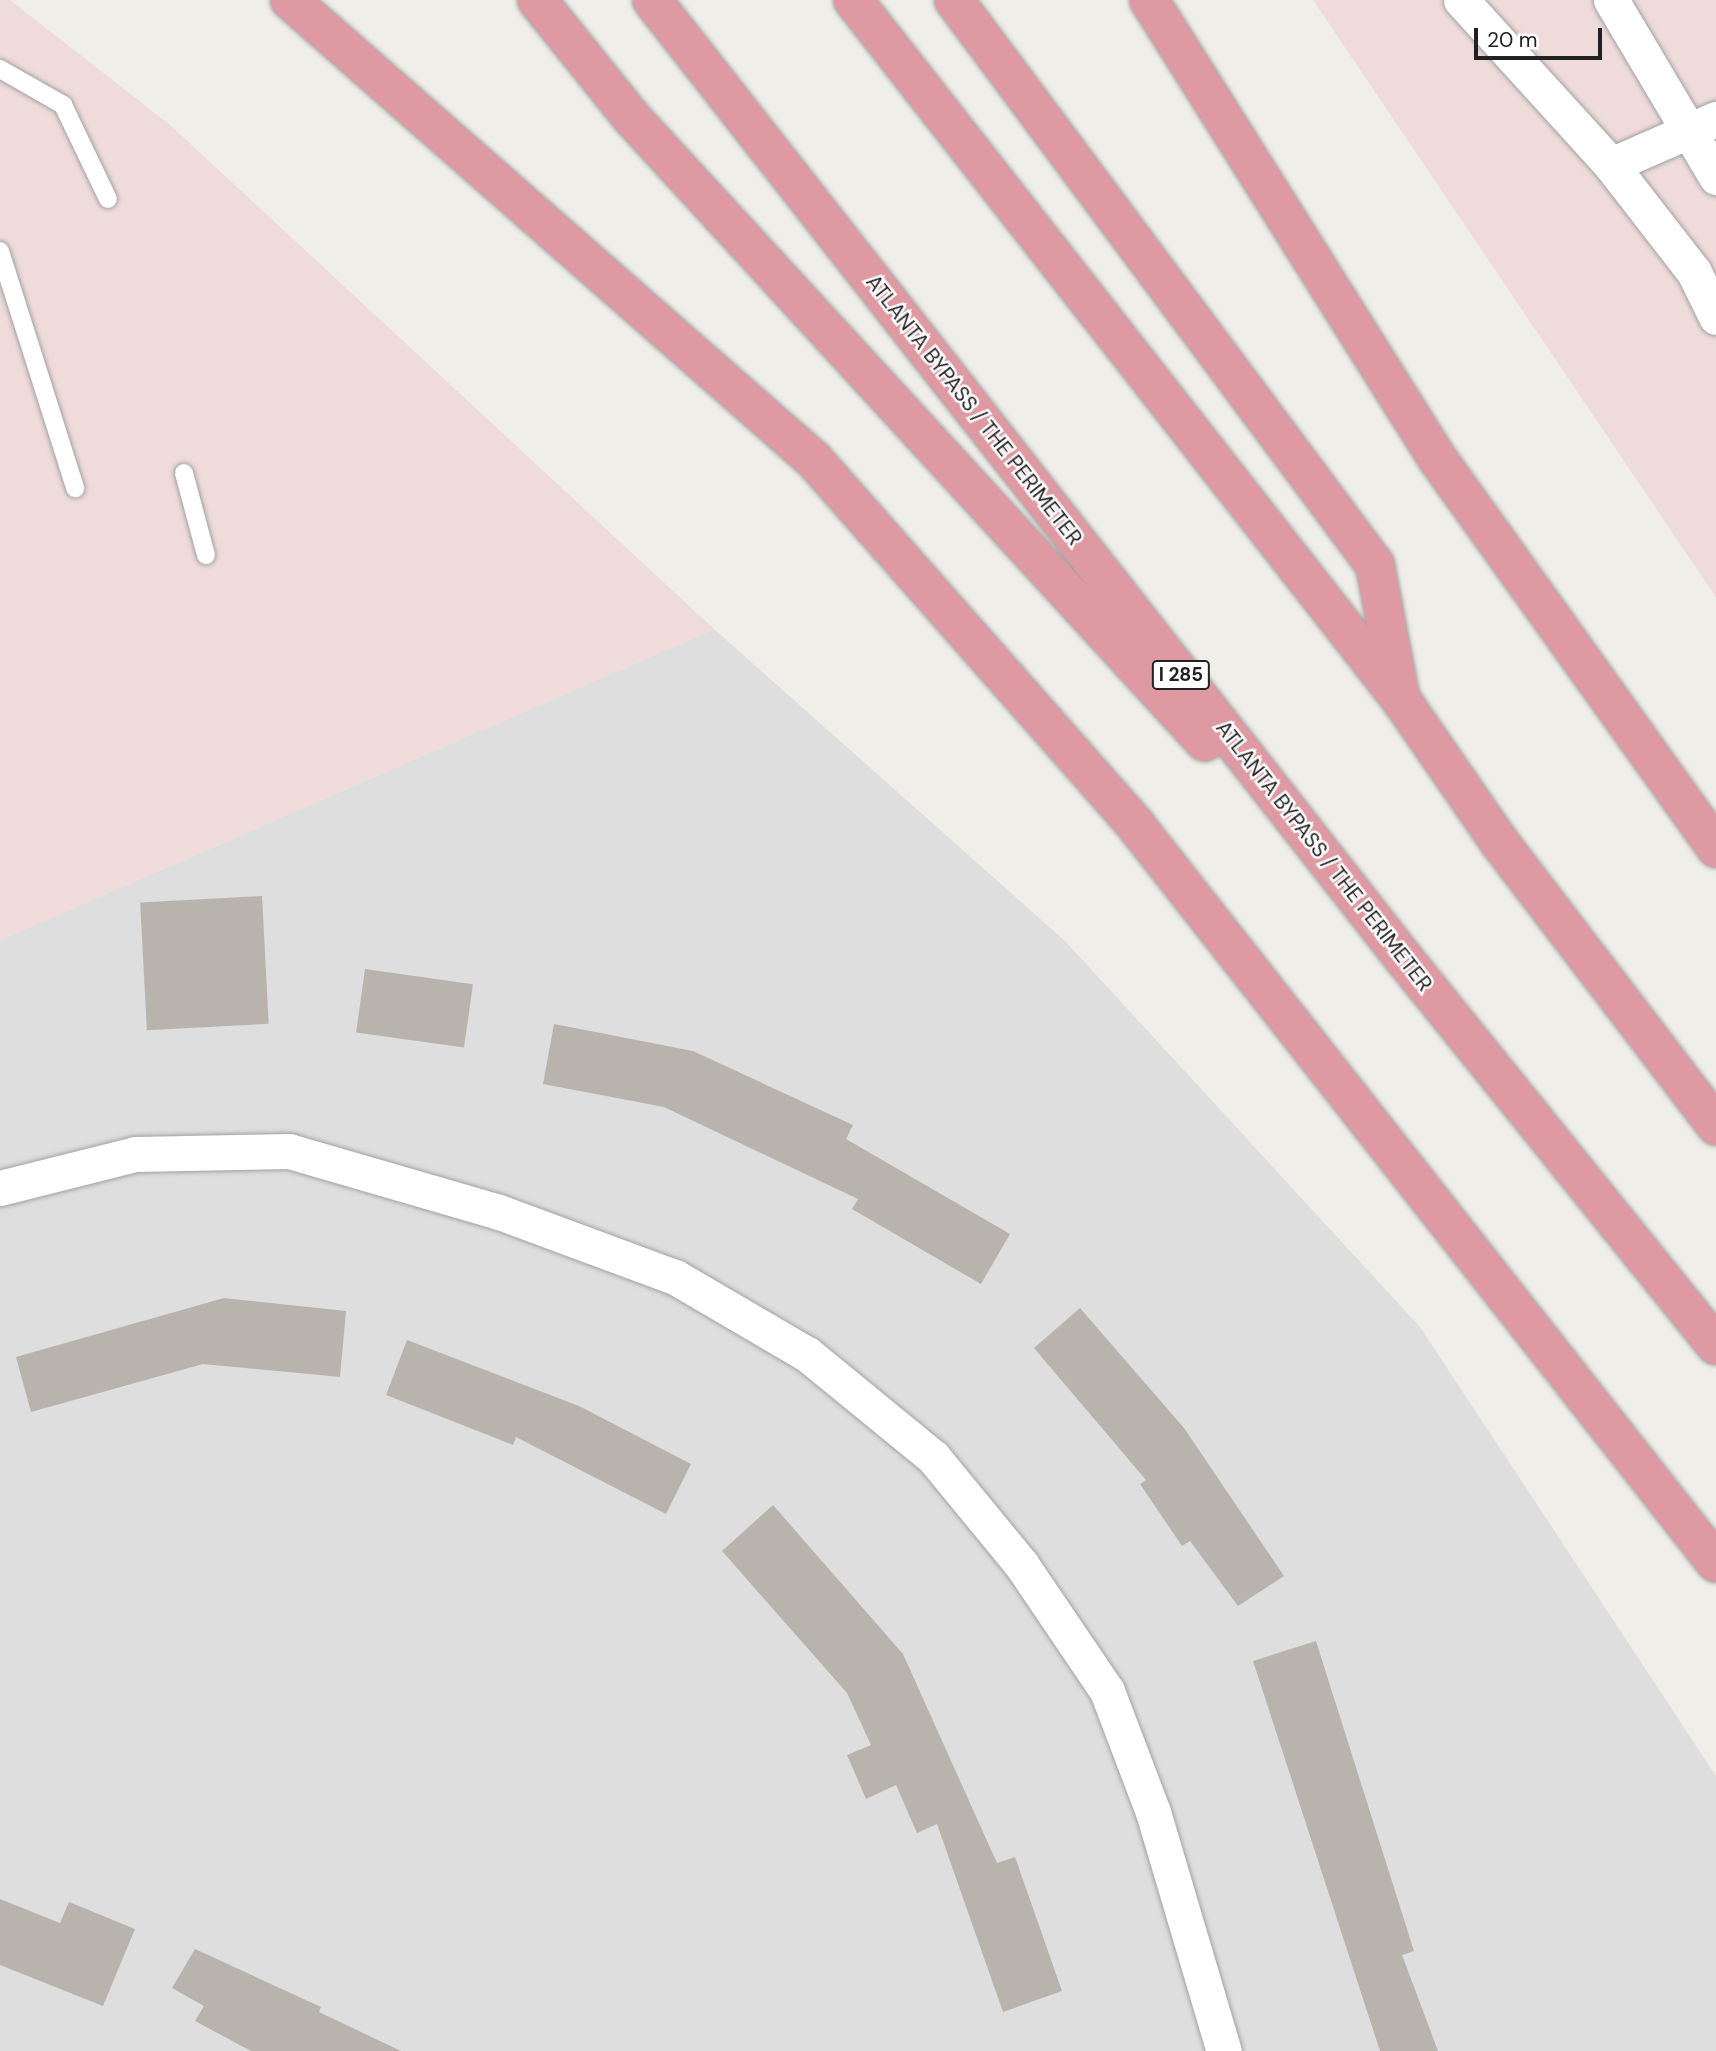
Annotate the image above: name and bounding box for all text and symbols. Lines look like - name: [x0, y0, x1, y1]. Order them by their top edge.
- scale bar: [1478, 14, 1606, 58]
- text: 20 m: [1487, 26, 1538, 54]
- street label: ATLANTA BYPASS / THE PERIMETER: [861, 270, 1087, 550]
- road number: I 285: [1151, 660, 1211, 690]
- street label: ATLANTA BYPASS / THE PERIMETER: [1211, 716, 1437, 996]

